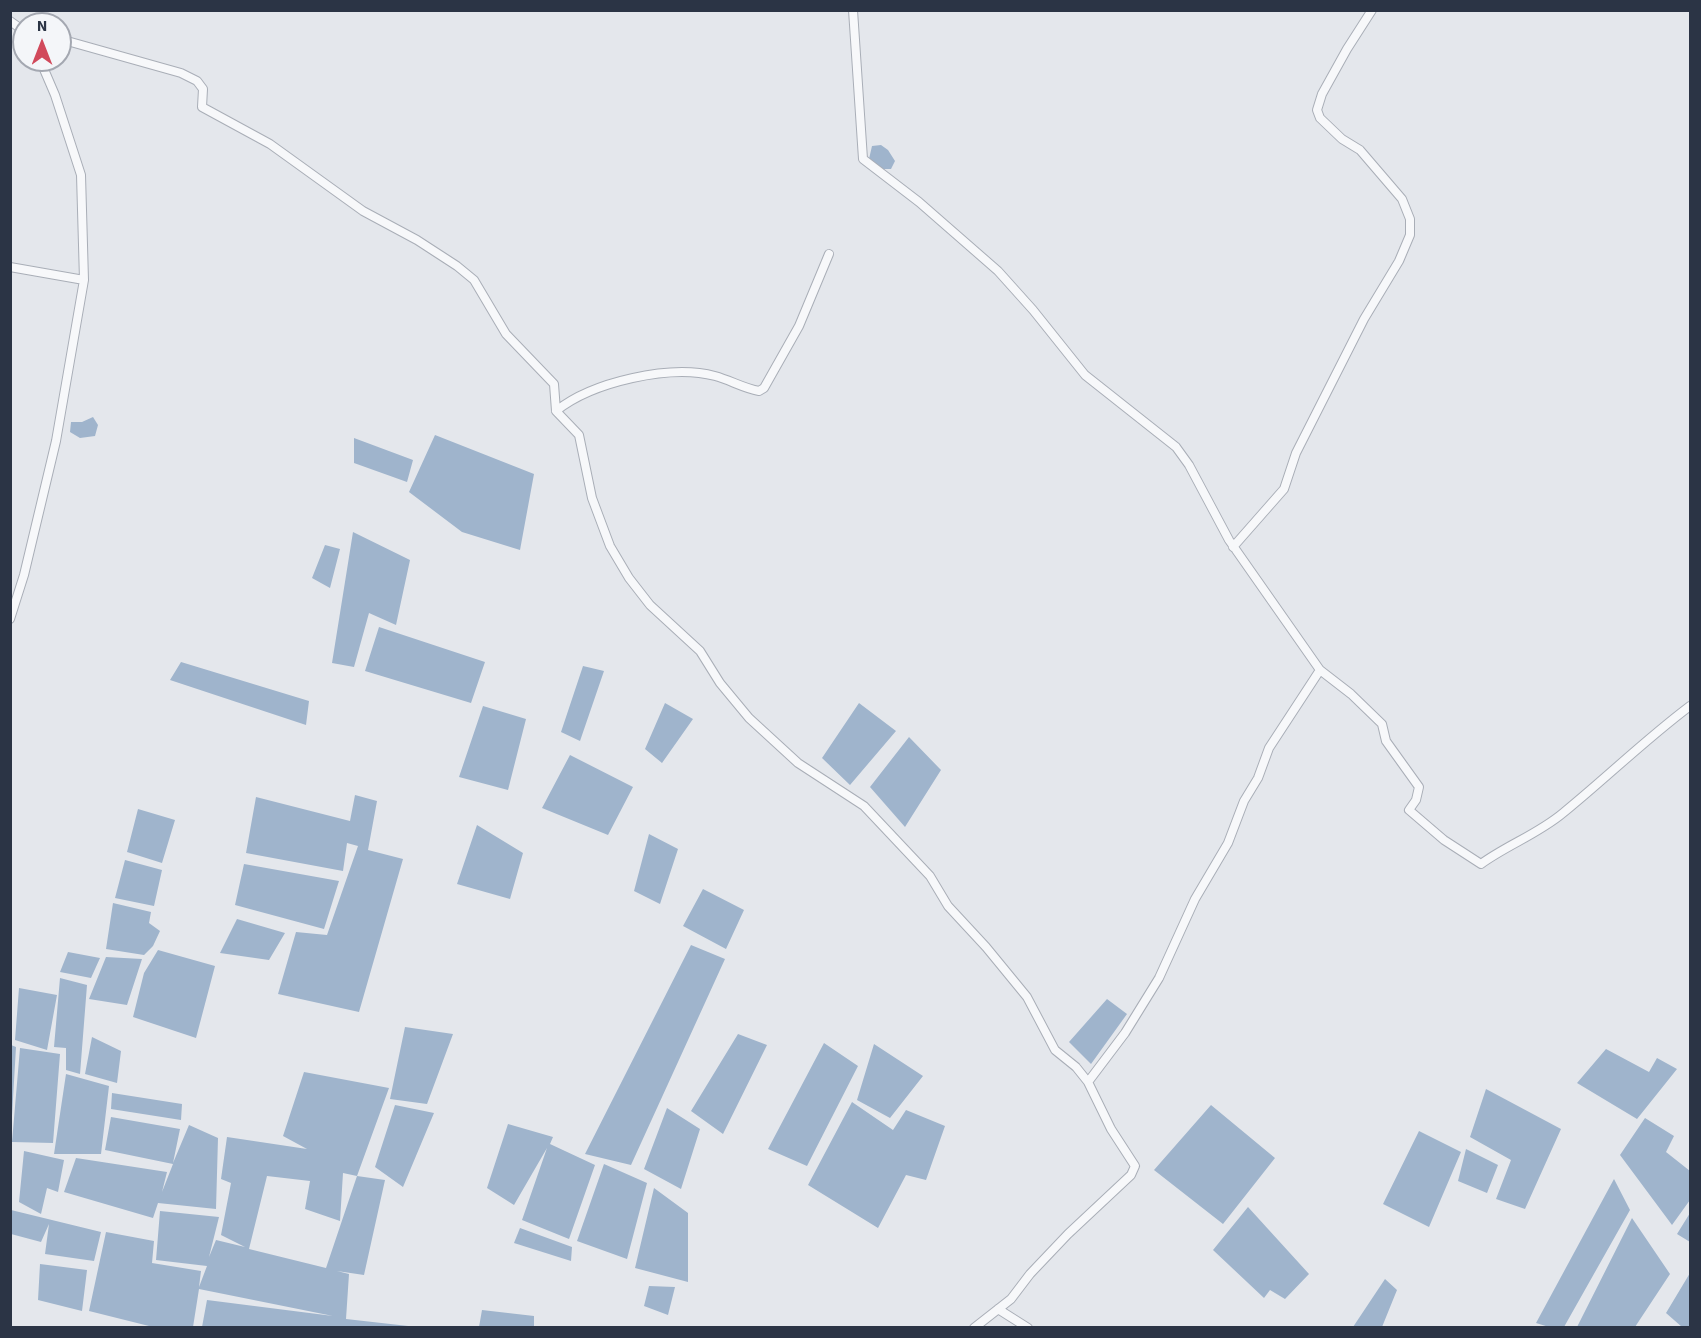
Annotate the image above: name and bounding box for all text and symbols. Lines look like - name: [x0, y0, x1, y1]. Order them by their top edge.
- north arrow: [12, 12, 72, 72]
- text: N: [37, 15, 47, 37]

